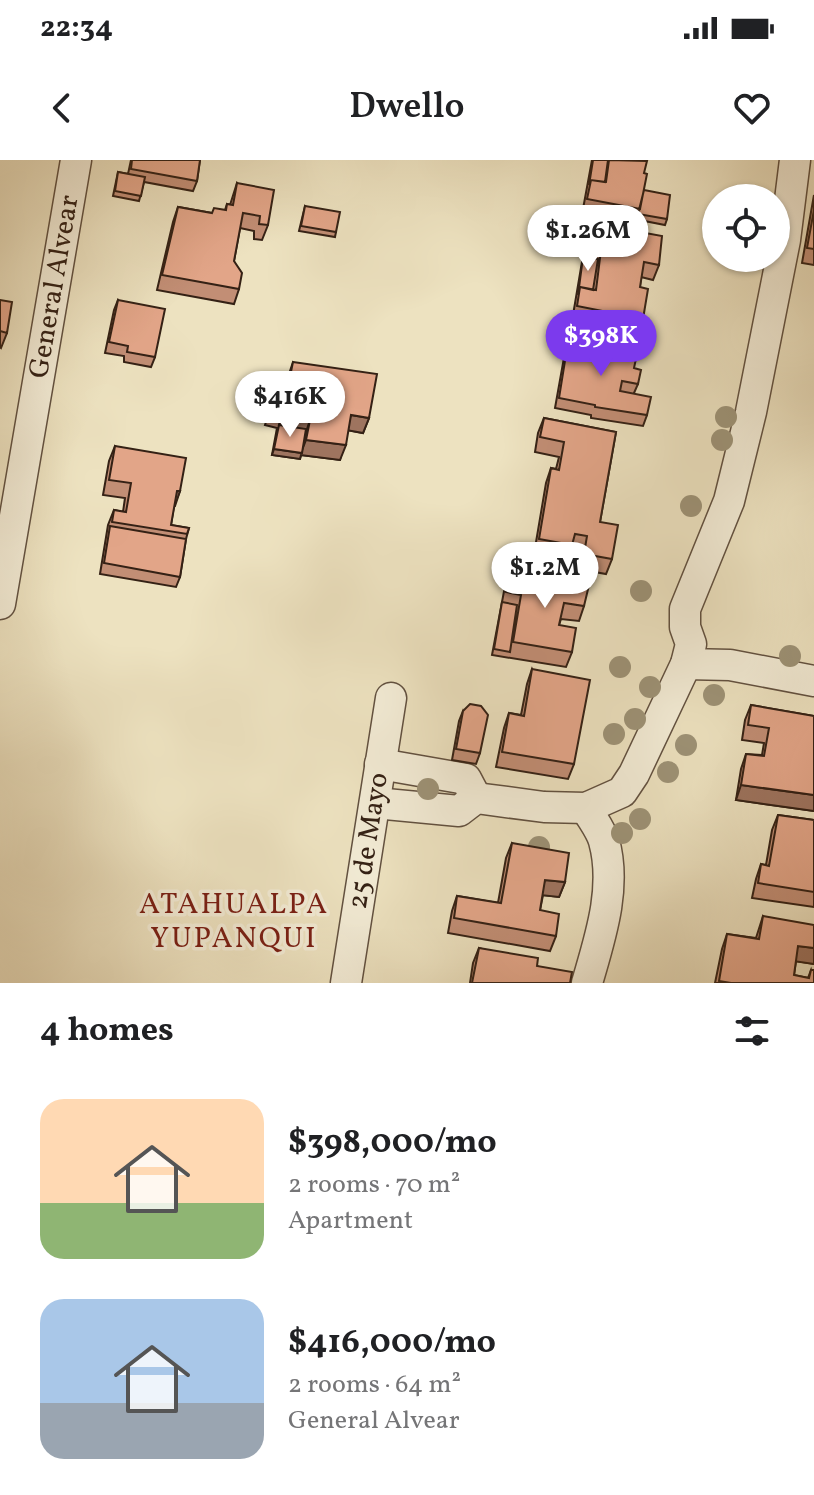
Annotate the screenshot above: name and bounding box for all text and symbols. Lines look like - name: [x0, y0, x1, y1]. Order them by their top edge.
- text: 22:34: [40, 7, 113, 49]
- text: Dwello: [349, 83, 465, 133]
- icon: back: [40, 86, 84, 130]
- icon: heart: [730, 86, 774, 130]
- map controls: [702, 184, 790, 272]
- button: locate: [702, 184, 790, 272]
- street label: General Alvear: [20, 192, 89, 381]
- pin: $1.26M: [523, 205, 653, 273]
- text: $1.26M: [545, 213, 631, 249]
- pin: $398K: [545, 310, 657, 378]
- text: $398K: [564, 318, 638, 354]
- pin: $416K: [234, 371, 346, 439]
- text: $416K: [253, 379, 327, 415]
- pin: $1.2M: [489, 542, 601, 610]
- text: $1.2M: [510, 550, 580, 586]
- street label: 25 de Mayo: [338, 770, 398, 912]
- district label: ATAHUALPA YUPANQUI: [139, 884, 329, 960]
- text: 4 homes: [40, 1008, 174, 1055]
- icon: filters: [730, 1009, 774, 1053]
- text: $398,000/mo: [288, 1120, 497, 1167]
- icon: home: [104, 1131, 200, 1227]
- text: 2 rooms · 70 m²: [288, 1167, 460, 1203]
- text: Apartment: [288, 1203, 413, 1239]
- text: $416,000/mo: [288, 1320, 496, 1367]
- icon: home: [104, 1331, 200, 1427]
- text: 2 rooms · 64 m²: [288, 1367, 461, 1403]
- text: General Alvear: [288, 1403, 460, 1439]

